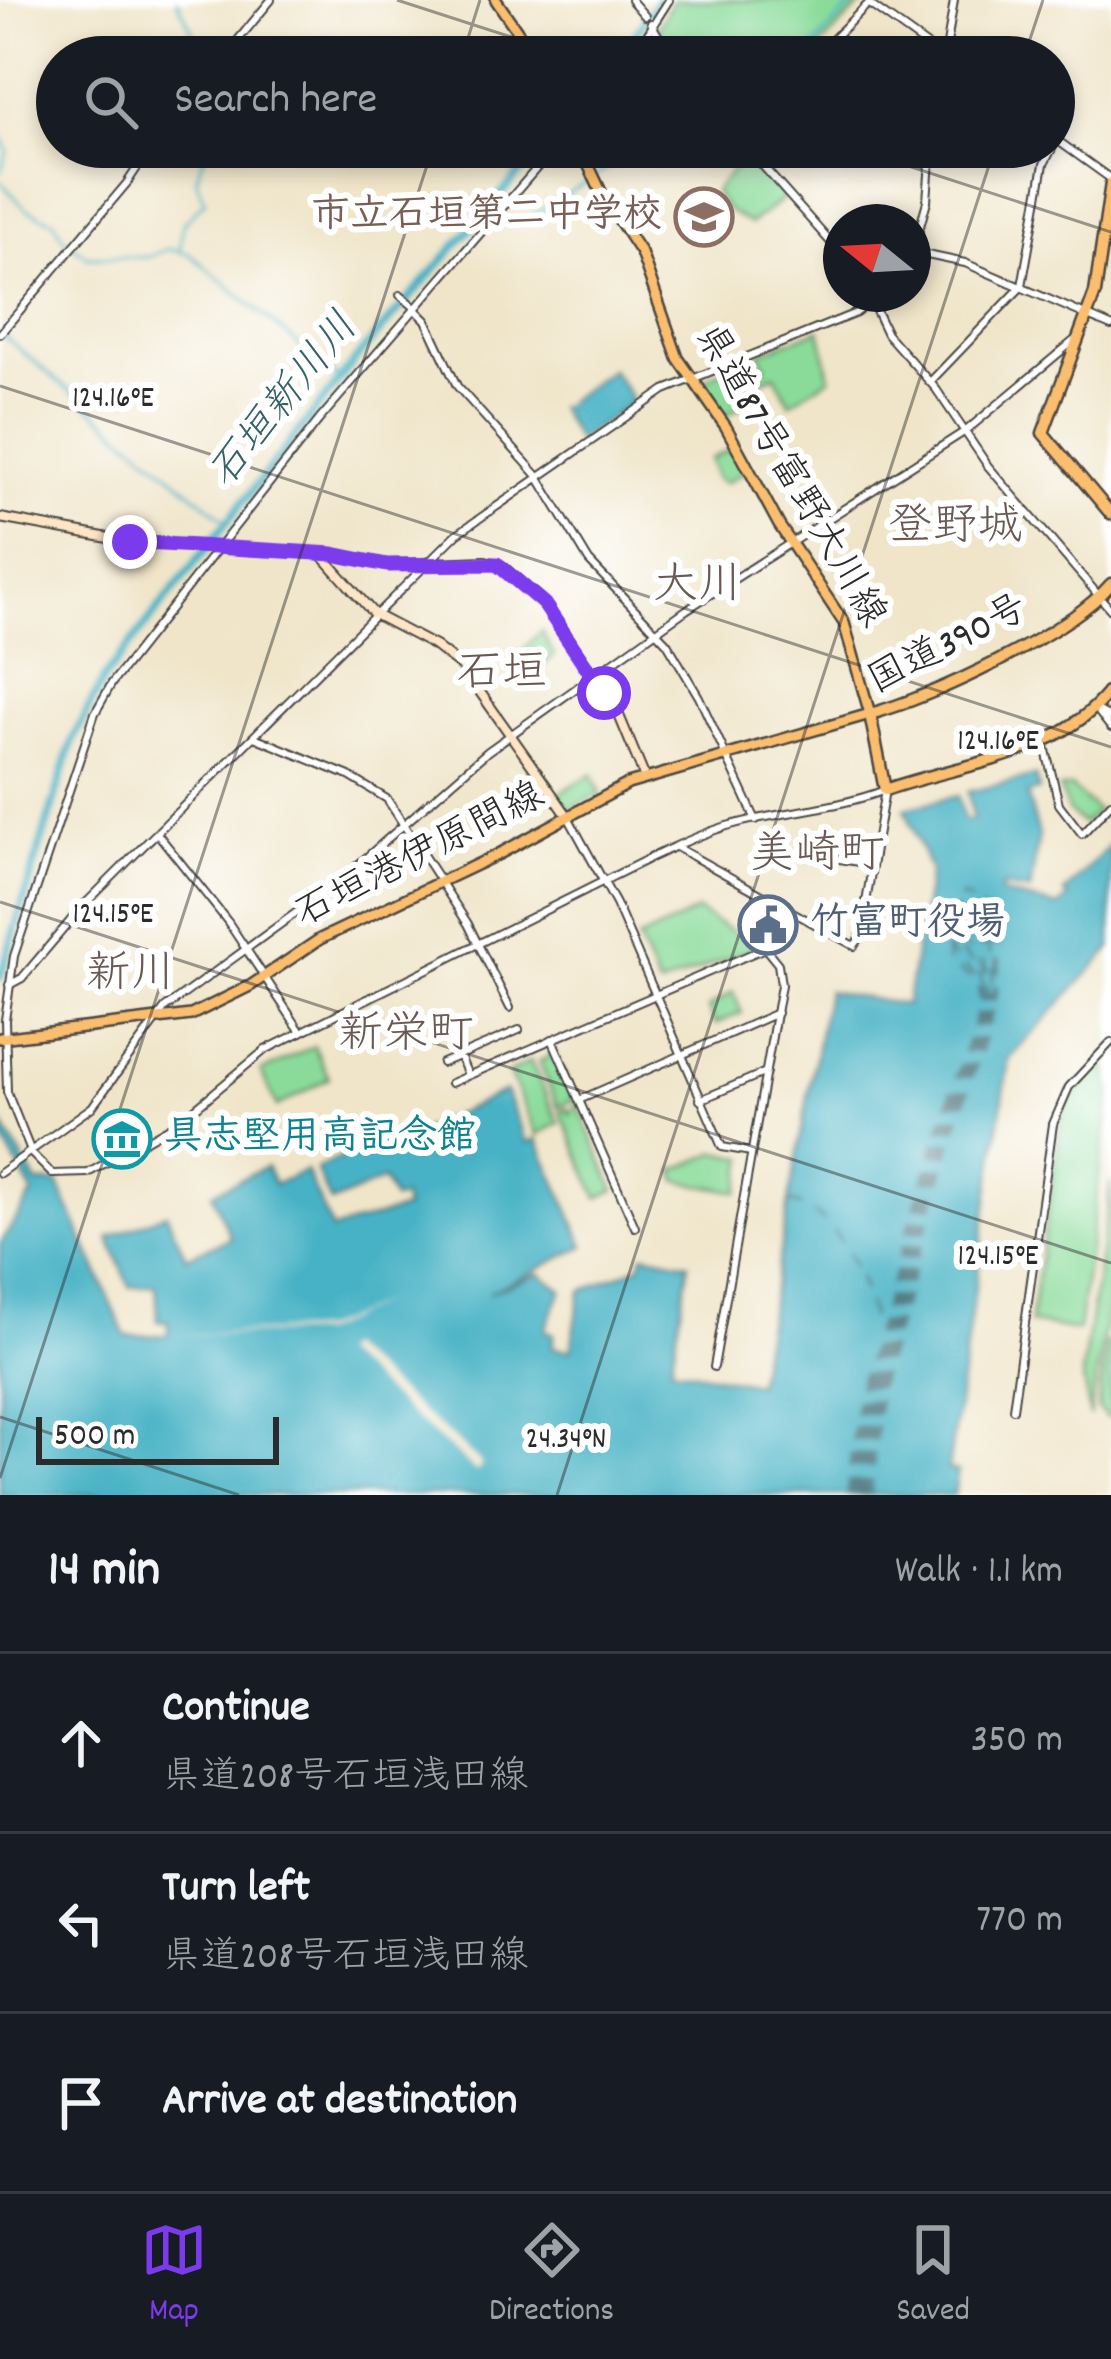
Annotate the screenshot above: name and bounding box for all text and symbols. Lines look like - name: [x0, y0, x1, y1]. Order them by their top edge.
- search box: [36, 36, 1075, 168]
- icon: search: [78, 69, 144, 135]
- text: Search here: [174, 70, 377, 134]
- school or university icon: 市立石垣第二中学校: [673, 186, 735, 248]
- place label: 市立石垣第二中学校: [311, 190, 662, 245]
- north arrow: [823, 204, 931, 312]
- water label: 石垣新川川: [197, 302, 375, 502]
- street label: 県道87号富野大川線: [682, 317, 894, 637]
- text: 124.16°E: [72, 379, 154, 422]
- district label: 登野城: [887, 497, 1023, 561]
- route end: [103, 515, 157, 569]
- district label: 大川: [653, 561, 743, 615]
- street label: 国道390号: [859, 583, 1039, 711]
- district label: 石垣: [457, 644, 547, 708]
- route start: [577, 666, 631, 720]
- text: 124.16°E: [957, 722, 1039, 765]
- street label: 石垣港伊原間線: [287, 771, 555, 943]
- district label: 美崎町: [749, 825, 885, 889]
- public building icon: 竹富町役場: [737, 894, 799, 956]
- text: 124.15°E: [73, 895, 154, 938]
- place label: 竹富町役場: [810, 898, 1005, 953]
- district label: 新川: [86, 945, 176, 1009]
- district label: 新栄町: [338, 1005, 474, 1069]
- museum icon: 具志堅用高記念館: [91, 1108, 153, 1170]
- place label: 具志堅用高記念館: [164, 1112, 476, 1167]
- text: 124.15°E: [958, 1237, 1039, 1280]
- scale bar: [36, 1411, 279, 1464]
- text: 500 m: [54, 1414, 135, 1461]
- text: 24.34°N: [526, 1420, 606, 1463]
- text: 14 min: [48, 1537, 160, 1609]
- text: Walk · 1.1 km: [895, 1546, 1063, 1601]
- text: Continue: [162, 1678, 310, 1742]
- icon: ahead: [48, 1710, 114, 1776]
- text: 350 m: [971, 1715, 1063, 1770]
- text: 県道208号石垣浅田線: [162, 1752, 528, 1807]
- text: Turn left: [162, 1858, 310, 1922]
- icon: left: [48, 1890, 114, 1956]
- text: 770 m: [976, 1895, 1063, 1950]
- text: 県道208号石垣浅田線: [162, 1932, 528, 1987]
- icon: arrive: [48, 2070, 114, 2136]
- text: Arrive at destination: [162, 2071, 517, 2135]
- tab: Map: [141, 2217, 207, 2336]
- tab: Directions: [489, 2217, 614, 2336]
- tab: Saved: [896, 2217, 970, 2336]

